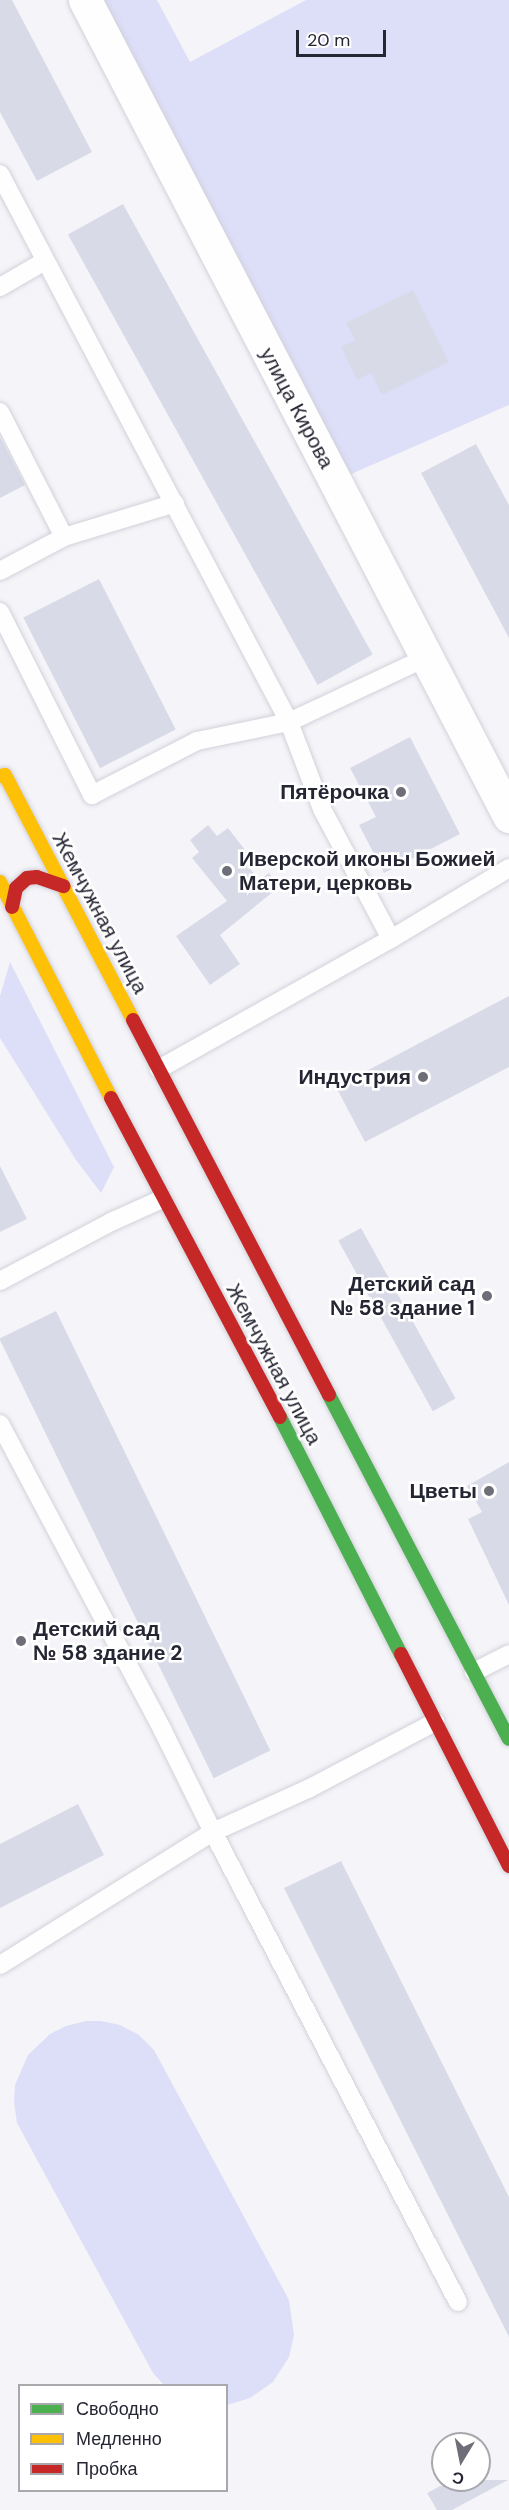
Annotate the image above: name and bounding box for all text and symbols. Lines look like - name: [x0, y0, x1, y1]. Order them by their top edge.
- scale bar: [299, 18, 389, 56]
- text: 20 m: [307, 28, 350, 52]
- street label: улица Кирова: [255, 343, 339, 473]
- place label: Пятёрочка: [280, 779, 389, 805]
- marker: Пятёрочка: [394, 785, 408, 799]
- street label: Жемчужная улица: [47, 828, 153, 998]
- place label: Иверской иконы Божией Матери, церковь: [239, 846, 495, 896]
- marker: Иверской иконы Божией Матери, церковь: [220, 864, 234, 878]
- place label: Индустрия: [299, 1064, 411, 1090]
- marker: Индустрия: [416, 1070, 430, 1084]
- place label: Детский сад № 58 здание 1: [330, 1271, 475, 1321]
- street label: Жемчужная улица: [221, 1279, 327, 1449]
- marker: Детский сад № 58 здание 1: [480, 1289, 494, 1303]
- place label: Цветы: [409, 1478, 477, 1504]
- marker: Цветы: [482, 1484, 496, 1498]
- place label: Детский сад № 58 здание 2: [33, 1616, 182, 1666]
- marker: Детский сад № 58 здание 2: [14, 1634, 28, 1648]
- legend: [18, 2384, 228, 2492]
- text: Свободно: [76, 2397, 159, 2421]
- text: Медленно: [76, 2427, 162, 2451]
- north arrow: [431, 2432, 491, 2492]
- text: Пробка: [76, 2457, 138, 2481]
- text: С: [451, 2467, 466, 2490]

